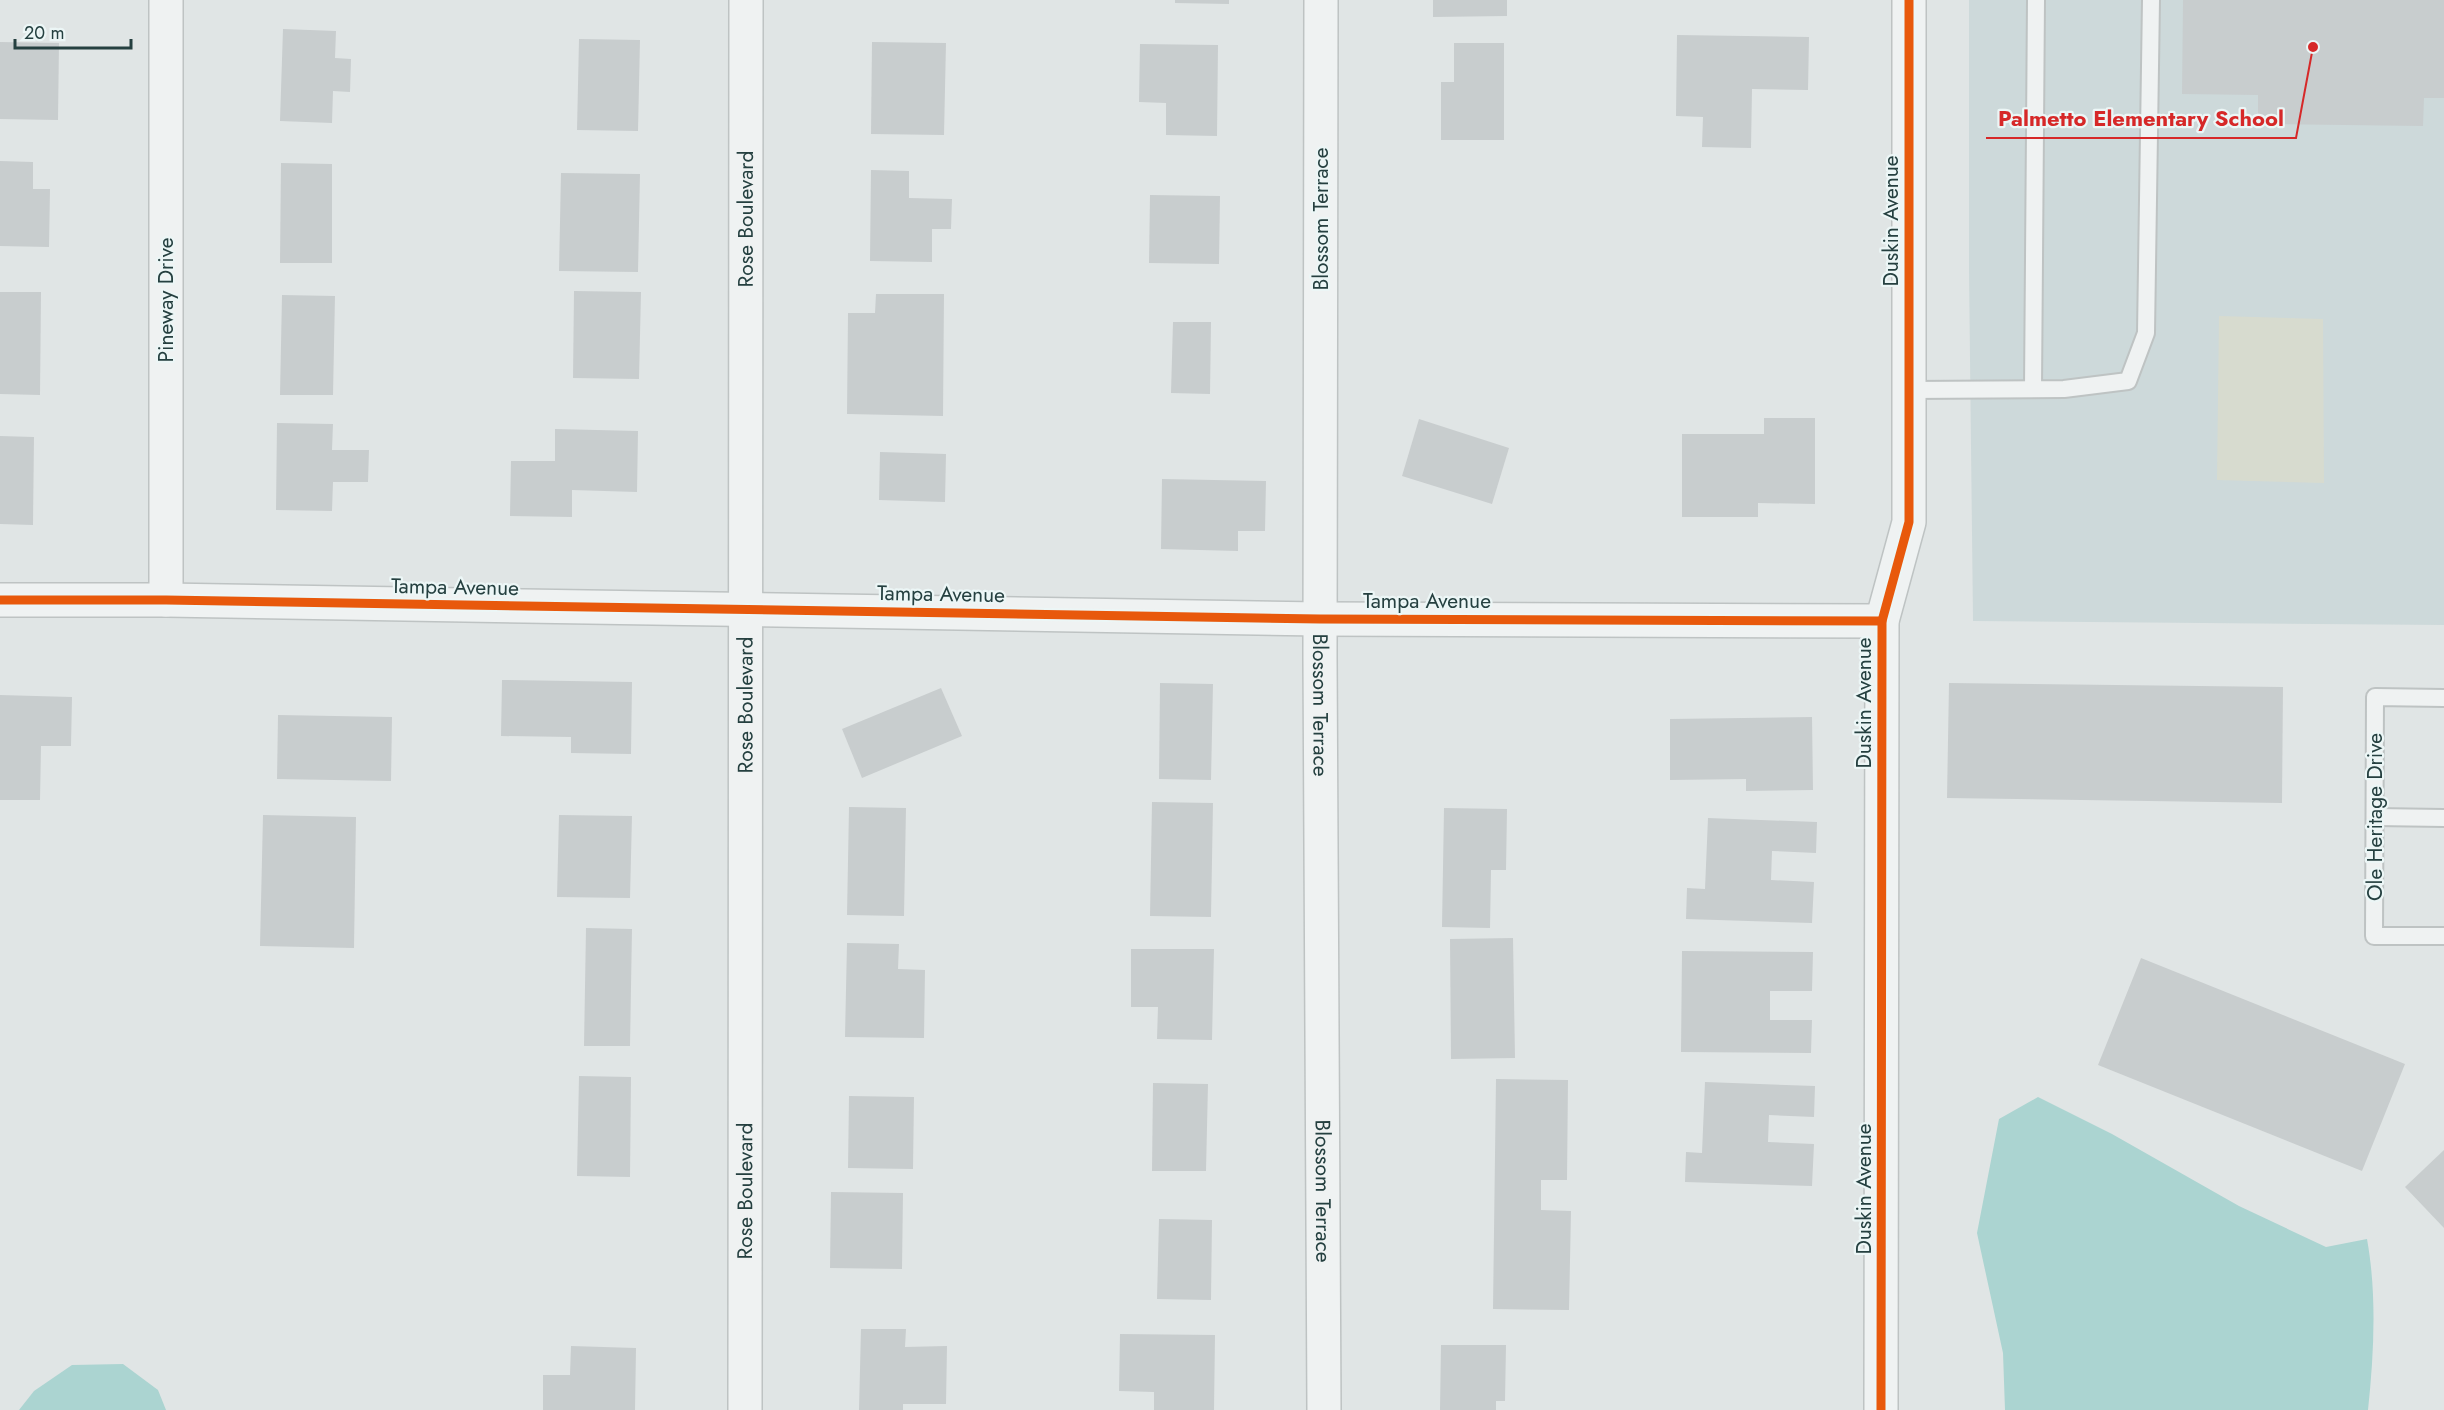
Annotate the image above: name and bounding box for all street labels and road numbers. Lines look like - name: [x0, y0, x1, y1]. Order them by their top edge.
- street label: Blossom Terrace: [1306, 147, 1336, 290]
- street label: Rose Boulevard: [731, 151, 761, 287]
- street label: Duskin Avenue: [1876, 155, 1906, 287]
- street label: Pineway Drive: [151, 237, 181, 363]
- street label: Tampa Avenue: [391, 571, 519, 603]
- street label: Tampa Avenue: [877, 578, 1005, 610]
- street label: Tampa Avenue: [1363, 586, 1491, 616]
- street label: Blossom Terrace: [1305, 633, 1336, 777]
- street label: Rose Boulevard: [730, 637, 761, 773]
- street label: Duskin Avenue: [1849, 637, 1879, 769]
- street label: Ole Heritage Drive: [2360, 733, 2390, 901]
- street label: Blossom Terrace: [1307, 1119, 1338, 1263]
- street label: Rose Boulevard: [730, 1123, 760, 1259]
- street label: Duskin Avenue: [1849, 1123, 1879, 1255]

